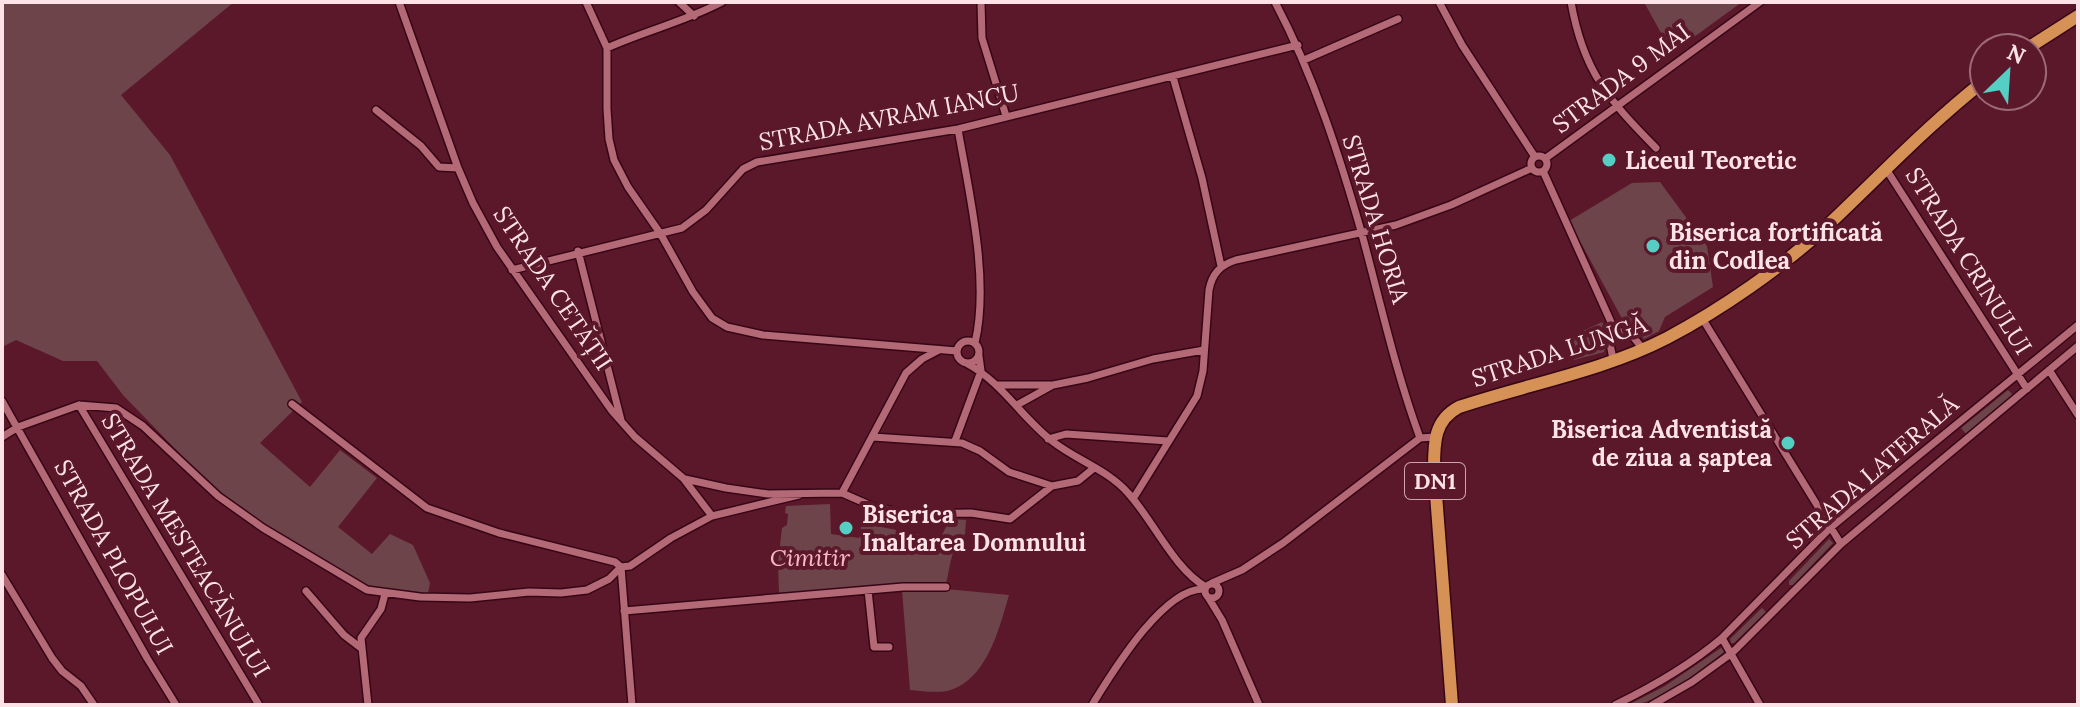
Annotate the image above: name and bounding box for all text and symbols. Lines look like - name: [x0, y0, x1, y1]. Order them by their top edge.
- street label: STRADA 9 MAI: [1546, 16, 1696, 140]
- north arrow: [1968, 32, 2048, 112]
- text: N: [2003, 38, 2030, 70]
- street label: STRADA AVRAM IANCU: [756, 77, 1022, 157]
- street label: STRADA HORIA: [1336, 131, 1417, 308]
- place label: Liceul Teoretic: [1625, 145, 1797, 176]
- marker: Liceul Teoretic: [1600, 151, 1618, 169]
- street label: STRADA CRINULUI: [1899, 162, 2039, 360]
- street label: STRADA CETĂȚII: [487, 200, 619, 376]
- place label: Biserica fortificată din Codlea: [1669, 217, 1883, 276]
- marker: Biserica fortificată din Codlea: [1644, 237, 1662, 255]
- street label: STRADA LUNGĂ: [1468, 308, 1651, 394]
- street label: STRADA LATERALĂ: [1779, 388, 1965, 555]
- street label: STRADA MESTEACĂNULUI: [95, 407, 277, 683]
- place label: Biserica Adventistă de ziua a șaptea: [1551, 414, 1772, 473]
- marker: Biserica Adventistă de ziua a șaptea: [1779, 434, 1797, 452]
- street label: STRADA PLOPULUI: [48, 454, 180, 660]
- road number: DN1: [1405, 463, 1465, 499]
- place label: Biserica Inaltarea Domnului: [862, 499, 1086, 558]
- marker: Biserica Inaltarea Domnului: [837, 519, 855, 537]
- park label: Cimitir: [770, 542, 850, 573]

